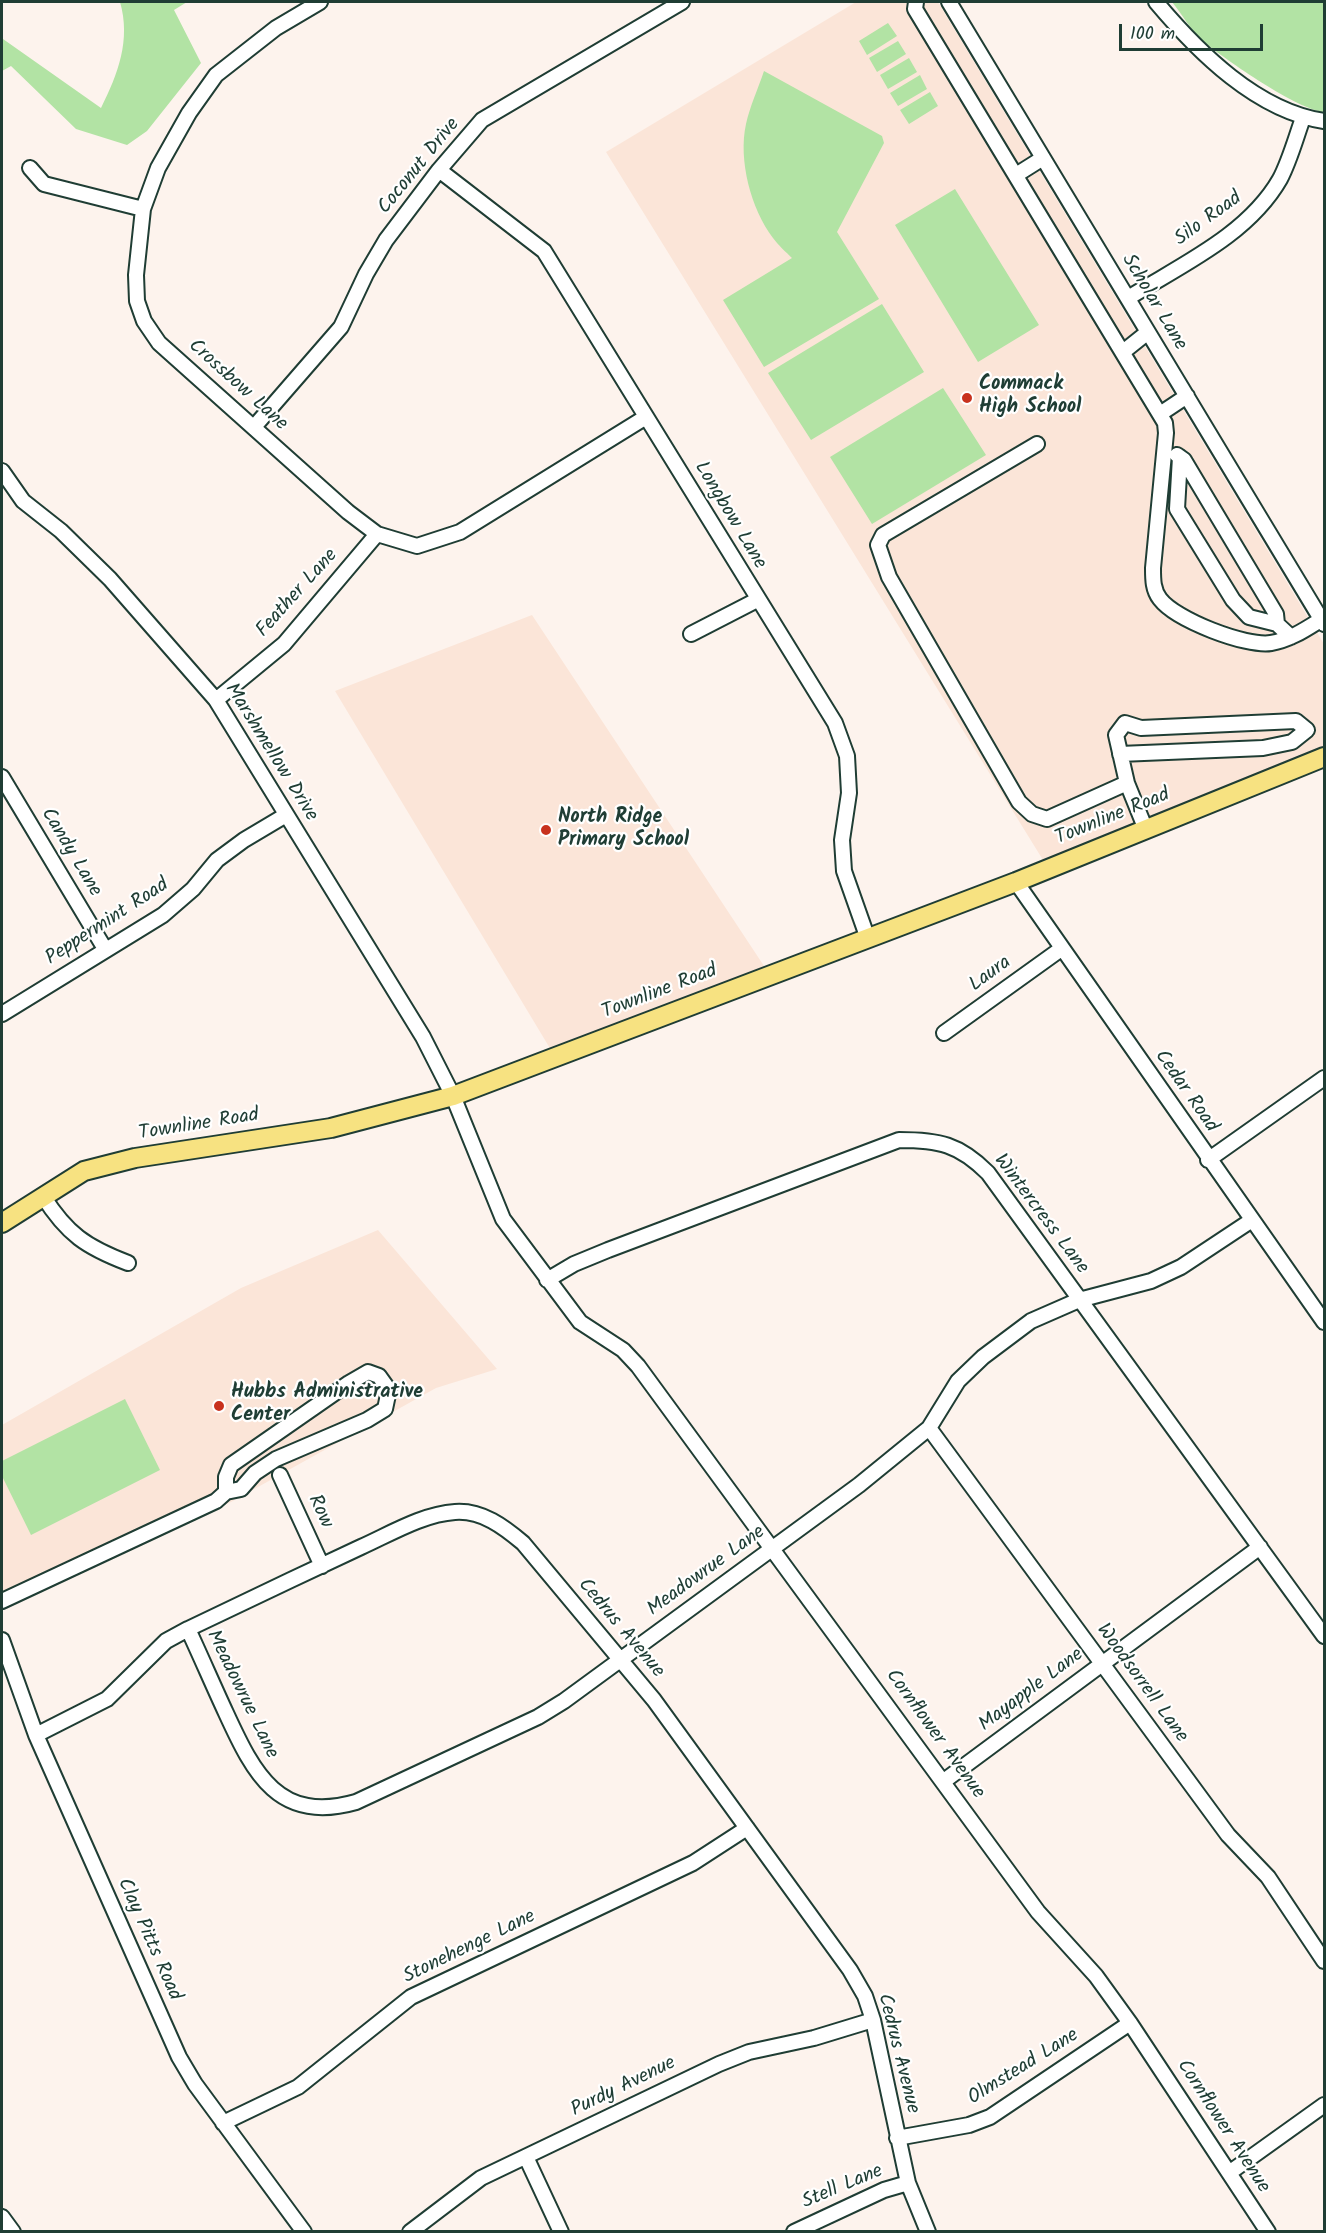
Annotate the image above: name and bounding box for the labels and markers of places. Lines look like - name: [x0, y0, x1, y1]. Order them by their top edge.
- place label: Commack High School: [979, 374, 1081, 421]
- marker: Commack High School: [960, 391, 974, 405]
- place label: North Ridge Primary School: [558, 807, 689, 854]
- marker: North Ridge Primary School: [539, 823, 553, 837]
- place label: Hubbs Administrative Center: [231, 1382, 423, 1429]
- marker: Hubbs Administrative Center: [212, 1399, 226, 1413]

